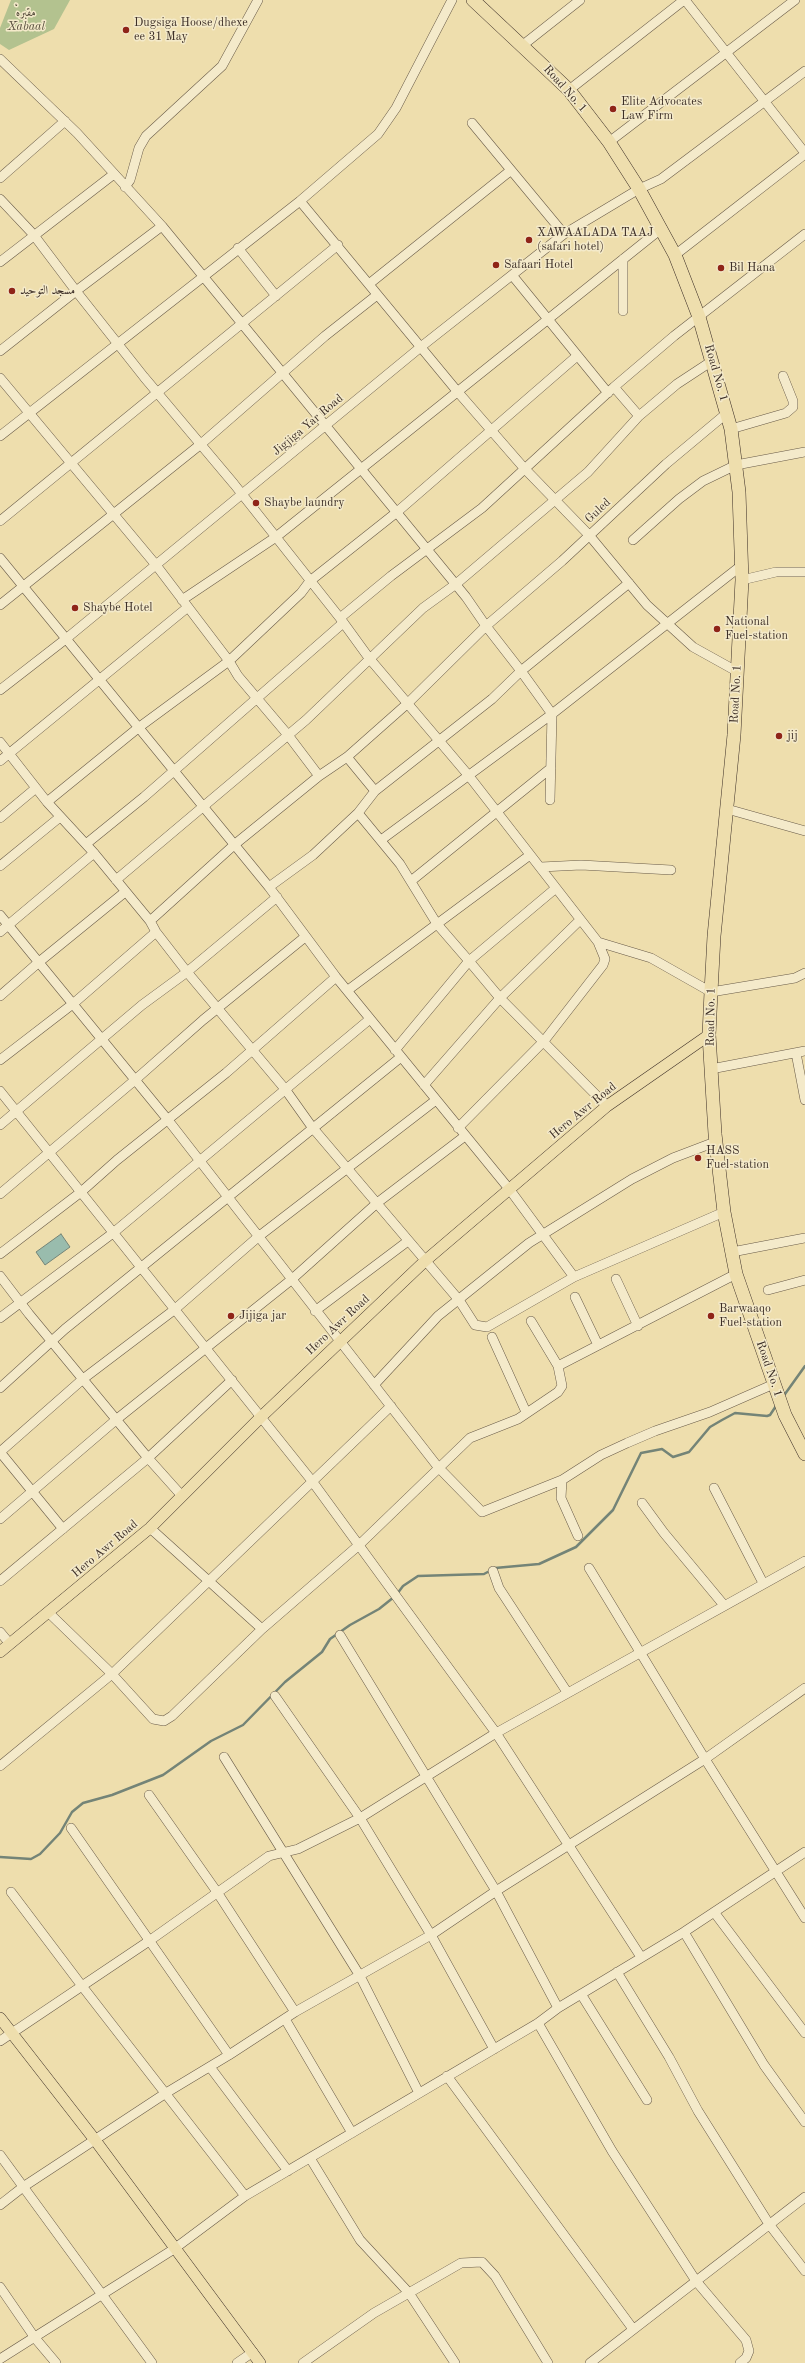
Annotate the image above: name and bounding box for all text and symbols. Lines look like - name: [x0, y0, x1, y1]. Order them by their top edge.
- park label: ْمقبره Xabaal: [7, 6, 45, 34]
- place label: Dugsiga Hoose/dhexe ee 31 May: [134, 16, 248, 44]
- marker: Dugsiga Hoose/dhexe ee 31 May: [121, 25, 131, 35]
- street label: Road No. 1: [540, 62, 590, 116]
- place label: Elite Advocates Law Firm: [621, 95, 702, 123]
- marker: Elite Advocates Law Firm: [608, 104, 618, 114]
- place label: XAWAALADA TAAJ (safari hotel): [537, 226, 653, 254]
- marker: XAWAALADA TAAJ (safari hotel): [524, 235, 534, 245]
- place label: Safaari Hotel: [504, 258, 573, 272]
- marker: Safaari Hotel: [491, 260, 501, 270]
- place label: Bil Hana: [729, 261, 775, 275]
- marker: Bil Hana: [716, 263, 726, 273]
- place label: مسجد التوحيد: [20, 284, 75, 298]
- marker: مسجد التوحيد: [7, 286, 17, 296]
- street label: Road No. 1: [701, 343, 731, 403]
- street label: Jigjiga Yar Road: [270, 391, 346, 459]
- street label: Guled: [582, 495, 614, 527]
- place label: Shaybe laundry: [264, 496, 345, 510]
- marker: Shaybe laundry: [251, 498, 261, 508]
- place label: Shaybe Hotel: [83, 601, 152, 615]
- marker: Shaybe Hotel: [70, 603, 80, 613]
- place label: National Fuel-station: [725, 615, 788, 643]
- marker: National Fuel-station: [712, 624, 722, 634]
- street label: Road No. 1: [727, 664, 745, 724]
- place label: jij: [787, 729, 798, 743]
- marker: jij: [774, 731, 784, 741]
- street label: Road No. 1: [703, 987, 719, 1047]
- street label: Hero Awr Road: [547, 1080, 619, 1142]
- place label: HASS Fuel-station: [706, 1144, 769, 1172]
- marker: HASS Fuel-station: [693, 1153, 703, 1163]
- street label: Hero Awr Road: [303, 1292, 373, 1358]
- place label: Barwaaqo Fuel-station: [719, 1302, 782, 1330]
- place label: Jijiga jar: [239, 1309, 286, 1323]
- marker: Jijiga jar: [226, 1311, 236, 1321]
- marker: Barwaaqo Fuel-station: [706, 1311, 716, 1321]
- street label: Road No. 1: [753, 1339, 785, 1399]
- street label: Hero Awr Road: [69, 1517, 141, 1581]

